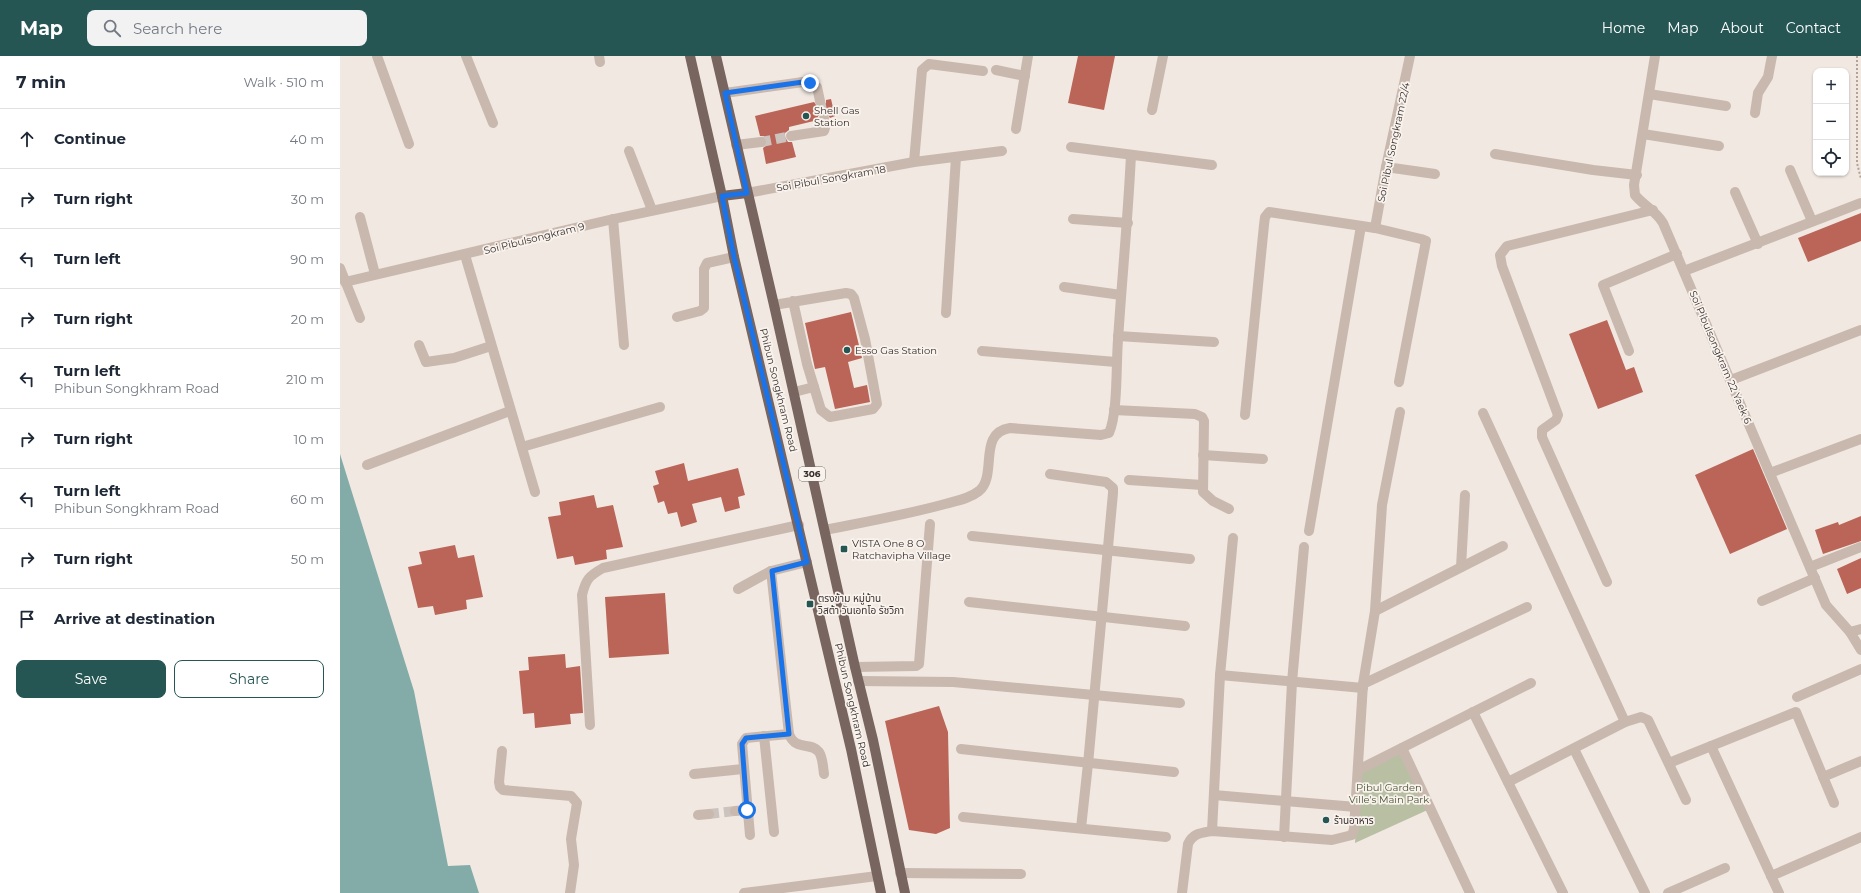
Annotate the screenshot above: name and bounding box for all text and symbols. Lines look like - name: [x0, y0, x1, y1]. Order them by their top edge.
- search box: [87, 10, 367, 46]
- text: Map: [20, 17, 63, 40]
- icon: search: [101, 17, 123, 39]
- text: Search here: [133, 19, 222, 38]
- text: Home: [1602, 19, 1645, 37]
- text: Map: [1667, 19, 1698, 37]
- text: About: [1720, 19, 1764, 37]
- text: Contact: [1786, 19, 1841, 37]
- map controls: [1813, 68, 1849, 176]
- button: +: [1813, 68, 1849, 104]
- text: 7 min: [16, 72, 66, 92]
- text: Walk · 510 m: [243, 74, 324, 90]
- route end: [801, 74, 819, 92]
- street label: Soi Pibul Songkram 22/4: [1374, 81, 1413, 203]
- place label: Shell Gas Station: [814, 104, 860, 129]
- button: −: [1813, 104, 1849, 140]
- marker: Shell Gas Station: [801, 111, 811, 121]
- icon: ahead: [16, 128, 38, 150]
- text: Continue: [54, 129, 126, 148]
- text: 40 m: [290, 131, 324, 147]
- button: locate: [1813, 140, 1849, 176]
- street label: Soi Pibul Songkram 18: [775, 162, 887, 195]
- icon: right: [16, 188, 38, 210]
- text: Turn right: [54, 189, 133, 208]
- text: 30 m: [291, 191, 324, 207]
- street label: Soi Pibulsongkram 9: [482, 220, 586, 257]
- icon: left: [16, 248, 38, 270]
- text: Turn left: [54, 249, 121, 268]
- text: 90 m: [290, 251, 324, 267]
- street label: Soi Pibulsongkram 22 Yaek 6: [1687, 289, 1755, 426]
- icon: right: [16, 308, 38, 330]
- text: Turn right: [54, 309, 133, 328]
- text: 20 m: [291, 311, 324, 327]
- street label: Phibun Songkhram Road: [757, 327, 800, 453]
- place label: Esso Gas Station: [855, 344, 937, 357]
- marker: Esso Gas Station: [842, 345, 852, 355]
- text: Turn left: [54, 361, 121, 380]
- icon: left: [16, 368, 38, 390]
- text: 210 m: [286, 371, 324, 387]
- text: Phibun Songkhram Road: [54, 380, 219, 396]
- icon: right: [16, 428, 38, 450]
- text: Turn right: [54, 429, 133, 448]
- text: 10 m: [294, 431, 324, 447]
- road number: 306: [799, 467, 825, 481]
- text: Turn left: [54, 481, 121, 500]
- icon: left: [16, 488, 38, 510]
- text: 60 m: [290, 491, 324, 507]
- text: Phibun Songkhram Road: [54, 500, 219, 516]
- place label: VISTA One 8 O Ratchavipha Village: [852, 537, 951, 562]
- marker: VISTA One 8 O Ratchavipha Village: [839, 544, 849, 554]
- icon: right: [16, 548, 38, 570]
- text: Turn right: [54, 549, 133, 568]
- text: 50 m: [291, 551, 324, 567]
- place label: ตรงข้าม หมู่บ้าน วิสต้า วันเอทโอ รัชวิภา: [817, 592, 904, 617]
- marker: ตรงข้าม หมู่บ้าน วิสต้า วันเอทโอ รัชวิภา: [805, 599, 815, 609]
- icon: arrive: [16, 608, 38, 630]
- text: Arrive at destination: [54, 609, 215, 628]
- street label: Phibun Songkhram Road: [832, 642, 873, 769]
- button: Save: [16, 660, 166, 698]
- button: Share: [174, 660, 324, 698]
- park label: Pibul Garden Ville's Main Park: [1349, 781, 1429, 806]
- route start: [738, 801, 756, 819]
- place label: ร้านอาหาร: [1334, 814, 1374, 827]
- marker: ร้านอาหาร: [1321, 815, 1331, 825]

